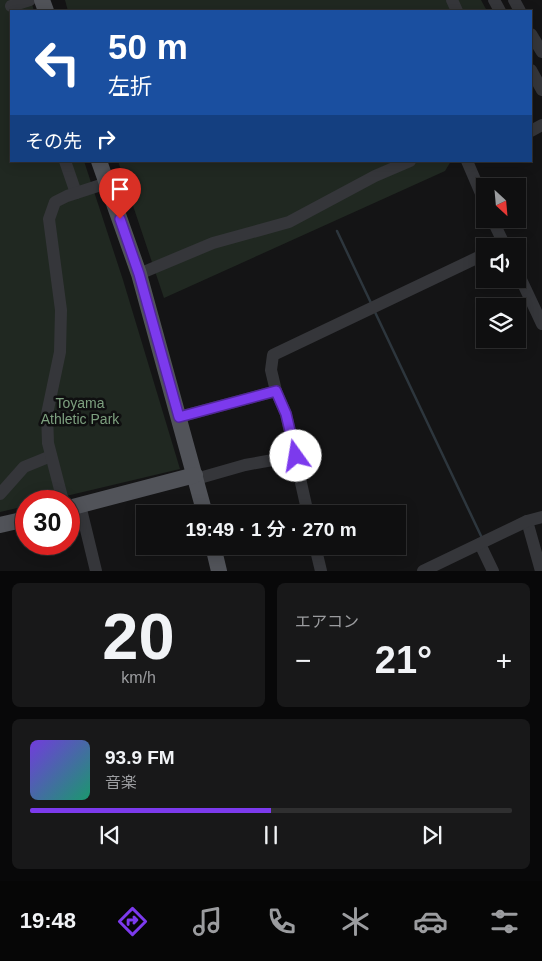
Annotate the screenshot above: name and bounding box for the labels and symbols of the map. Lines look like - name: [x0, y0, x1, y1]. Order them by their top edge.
- pin: [99, 168, 141, 219]
- north arrow: [476, 178, 526, 228]
- park label: Toyama Athletic Park: [41, 395, 120, 427]
- position arrow: [269, 429, 321, 481]
- speed limit sign: 30: [15, 490, 80, 555]

